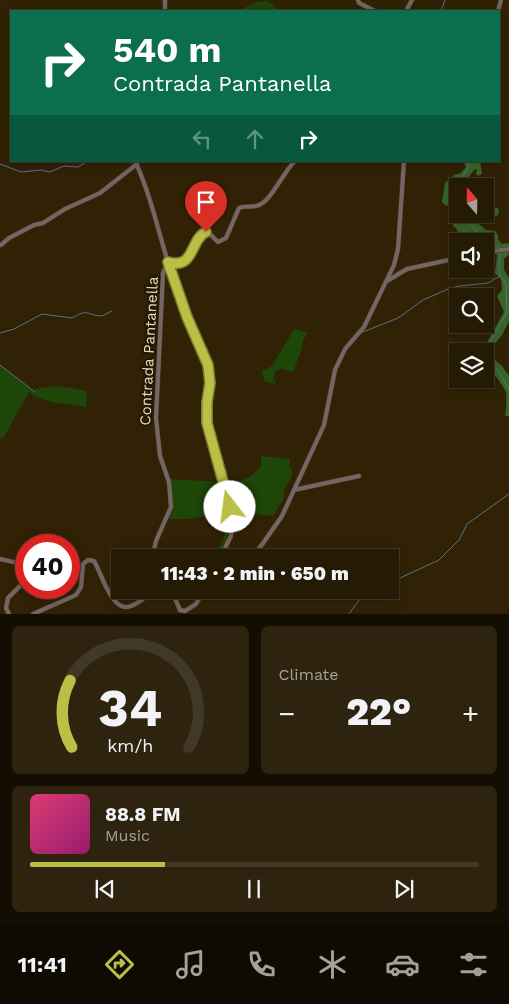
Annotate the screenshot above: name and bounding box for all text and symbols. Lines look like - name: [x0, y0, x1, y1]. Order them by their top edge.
- text: 540 m: [113, 29, 222, 71]
- icon: right: [30, 30, 95, 95]
- text: Contrada Pantanella: [113, 71, 332, 96]
- icon: left: [188, 125, 216, 153]
- icon: ahead: [241, 125, 269, 153]
- icon: right: [294, 125, 322, 153]
- north arrow: [449, 178, 494, 222]
- map controls: [449, 178, 494, 388]
- pin: [185, 181, 227, 232]
- icon: arrive: [192, 188, 220, 216]
- button: sound: [449, 233, 494, 278]
- street label: Contrada Pantanella: [136, 276, 162, 426]
- button: search: [449, 288, 494, 333]
- button: layers: [449, 343, 494, 388]
- position arrow: [203, 480, 255, 532]
- speed limit sign: 40: [15, 534, 80, 599]
- text: 11:43 · 2 min · 650 m: [161, 562, 349, 585]
- text: Climate: [279, 665, 339, 684]
- text: 34: [98, 678, 162, 739]
- text: 22°: [346, 690, 411, 734]
- text: −: [279, 697, 295, 730]
- text: +: [462, 697, 479, 730]
- text: km/h: [107, 735, 153, 756]
- text: 88.8 FM: [105, 803, 181, 826]
- text: Music: [105, 826, 150, 845]
- icon: previous: [91, 875, 119, 903]
- icon: pause: [240, 875, 268, 903]
- icon: next: [390, 875, 418, 903]
- icon: directions: [102, 947, 137, 982]
- icon: music: [173, 947, 208, 982]
- icon: phone: [244, 947, 279, 982]
- icon: climate: [315, 947, 350, 982]
- icon: car: [385, 947, 420, 982]
- icon: filters: [456, 947, 491, 982]
- text: 11:41: [18, 952, 67, 977]

